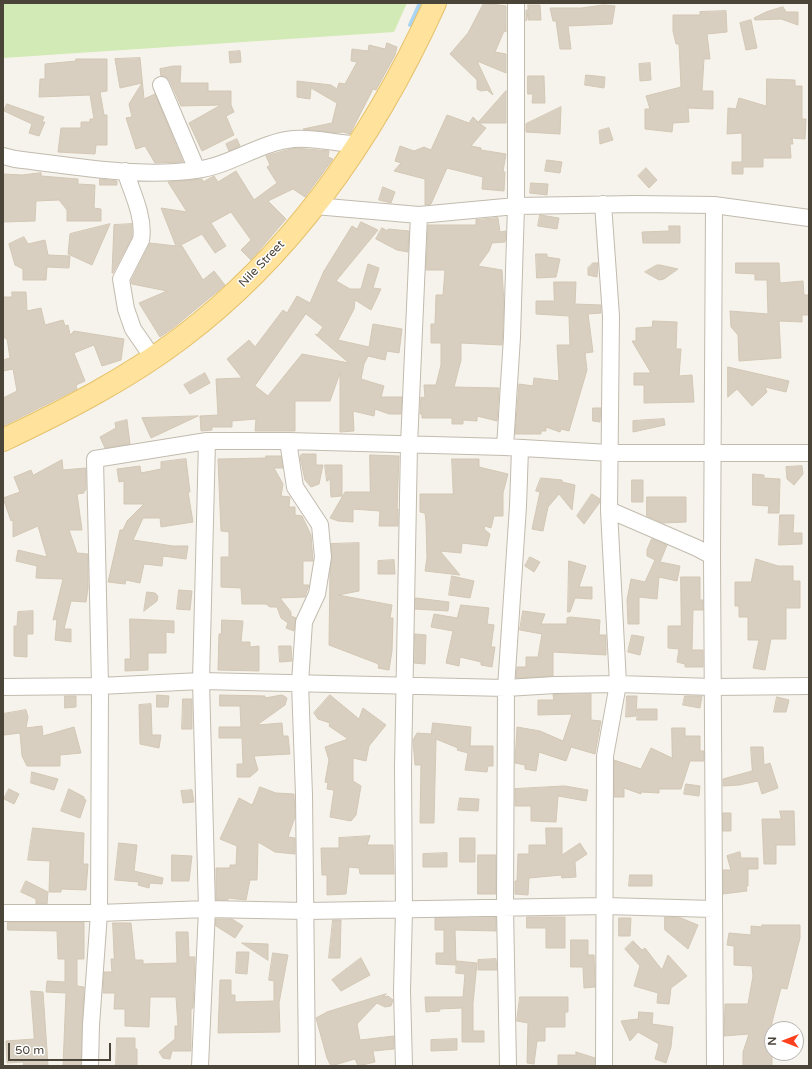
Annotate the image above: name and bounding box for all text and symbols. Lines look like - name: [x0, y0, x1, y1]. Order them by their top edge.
- street label: Nile Street: [236, 238, 288, 290]
- north arrow: [764, 1021, 804, 1061]
- scale bar: [10, 1035, 113, 1061]
- text: N: [766, 1037, 779, 1045]
- text: 50 m: [15, 1043, 44, 1057]

